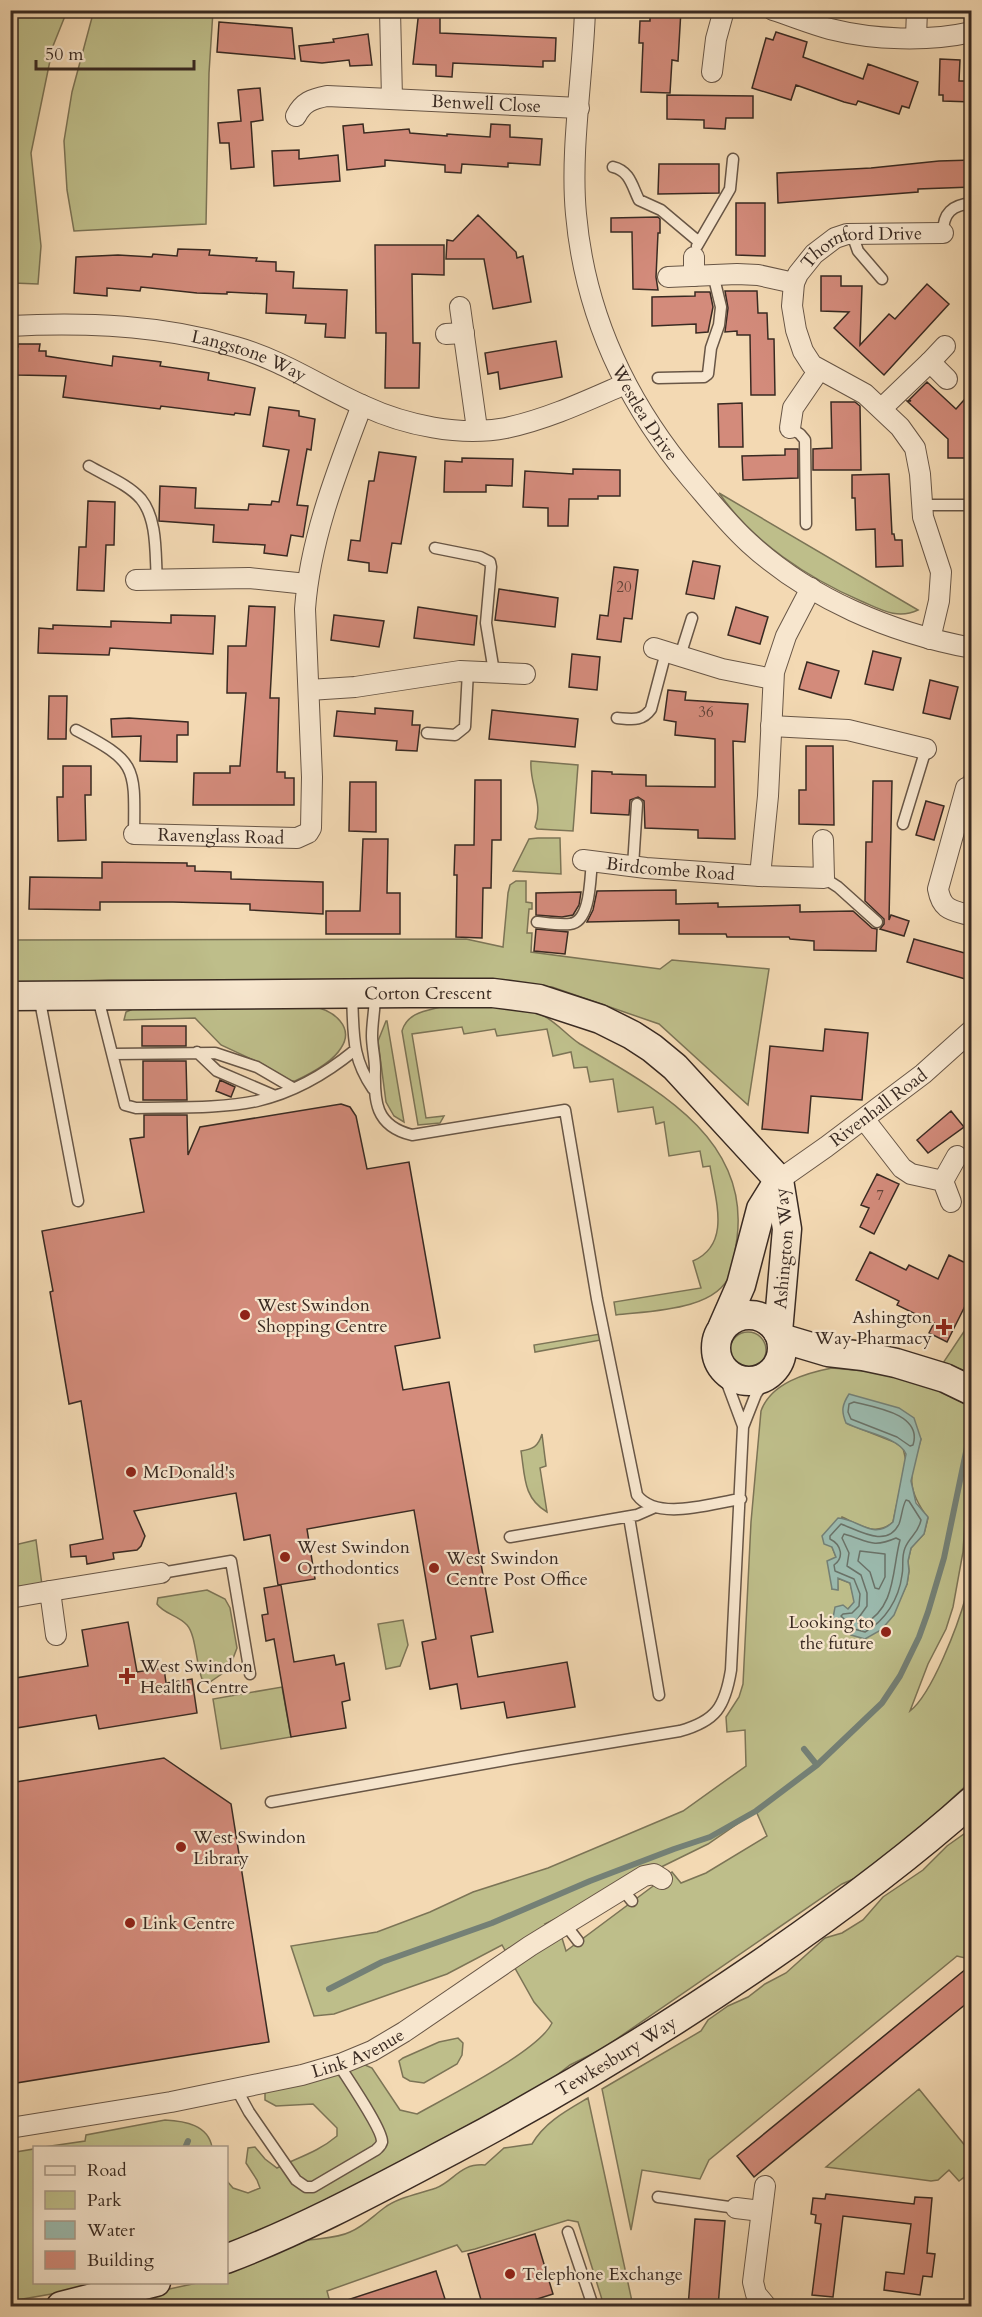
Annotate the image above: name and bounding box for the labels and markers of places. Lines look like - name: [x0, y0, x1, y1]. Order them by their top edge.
- place label: West Swindon Shopping Centre: [256, 1293, 388, 1339]
- place label: Ashington Way Pharmacy: [813, 1305, 933, 1351]
- marker: West Swindon Shopping Centre: [238, 1308, 252, 1322]
- marker: Ashington Way Pharmacy: [937, 1320, 951, 1334]
- place label: McDonald's: [143, 1460, 235, 1485]
- marker: McDonald's: [124, 1465, 138, 1479]
- place label: West Swindon Orthodontics: [296, 1535, 411, 1581]
- place label: West Swindon Centre Post Office: [445, 1546, 588, 1592]
- marker: West Swindon Orthodontics: [278, 1550, 292, 1564]
- marker: West Swindon Centre Post Office: [427, 1561, 441, 1575]
- place label: Looking to the future: [788, 1610, 874, 1656]
- marker: Looking to the future: [879, 1625, 893, 1639]
- place label: West Swindon Health Centre: [139, 1654, 254, 1700]
- marker: West Swindon Health Centre: [118, 1667, 136, 1685]
- place label: West Swindon Library: [192, 1825, 307, 1871]
- marker: West Swindon Library: [174, 1840, 188, 1854]
- place label: Link Centre: [142, 1911, 235, 1936]
- marker: Link Centre: [123, 1916, 137, 1930]
- place label: Telephone Exchange: [522, 2262, 683, 2287]
- marker: Telephone Exchange: [503, 2267, 517, 2281]

